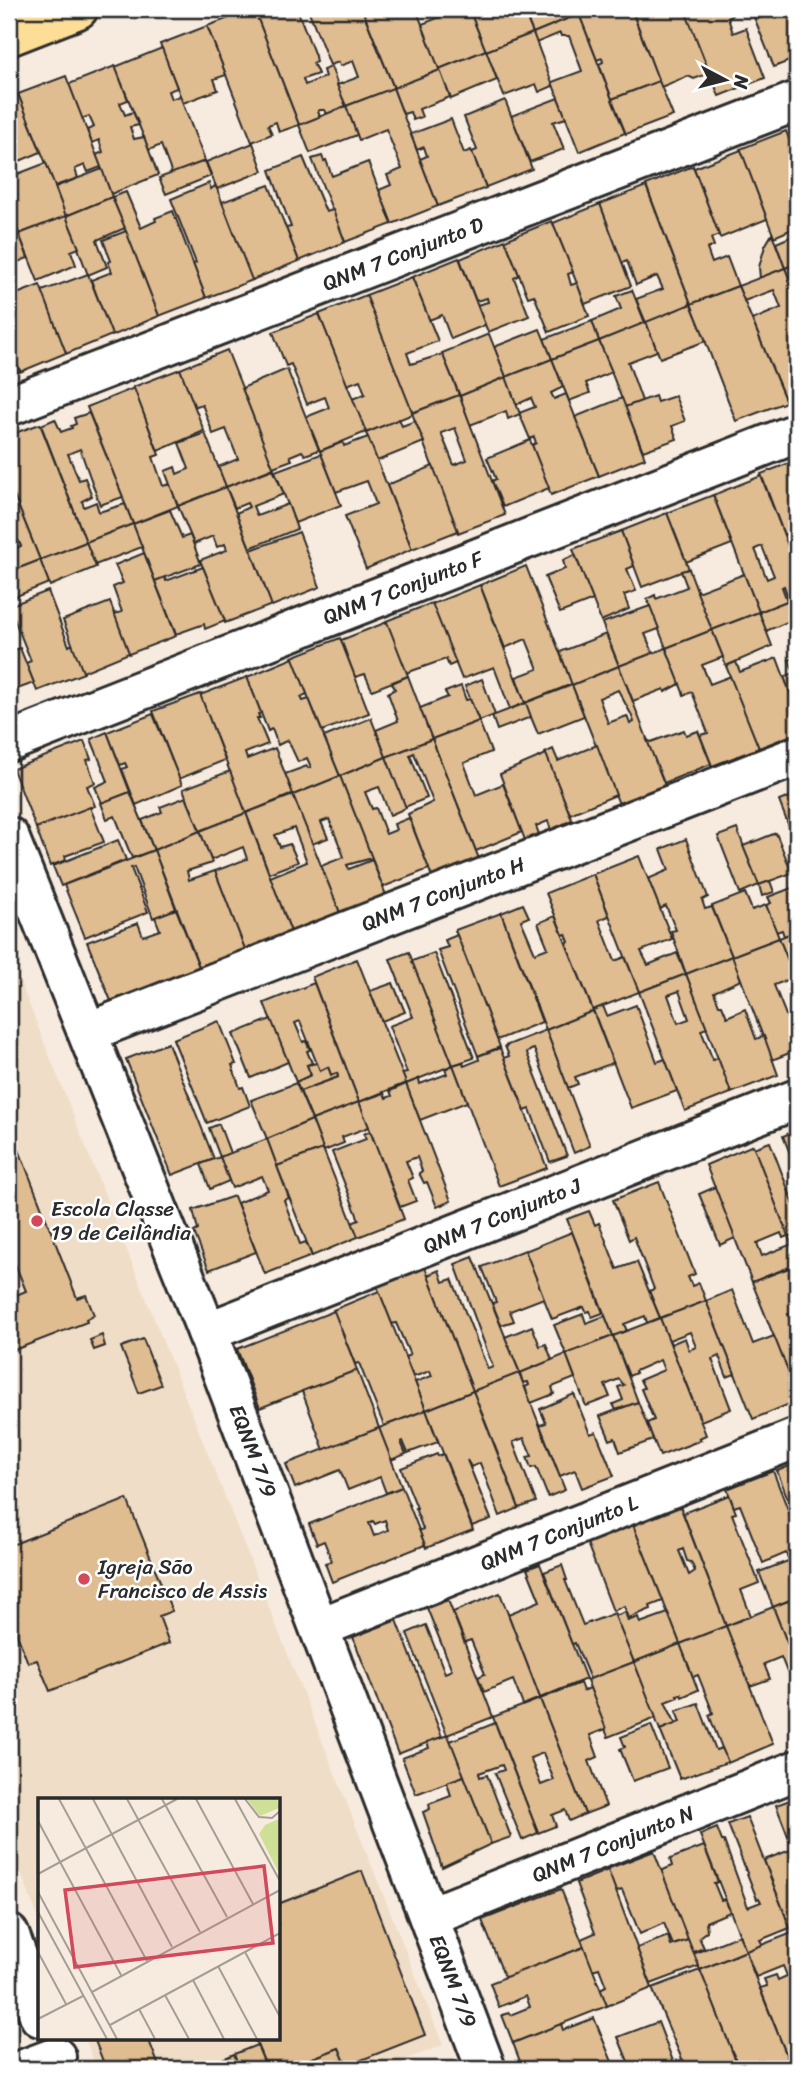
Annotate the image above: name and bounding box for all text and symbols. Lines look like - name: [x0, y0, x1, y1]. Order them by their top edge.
- north arrow: [690, 46, 760, 116]
- text: N: [724, 72, 759, 91]
- street label: QNM 7 Conjunto D: [317, 206, 490, 302]
- street label: QNM 7 Conjunto F: [317, 539, 490, 636]
- street label: QNM 7 Conjunto H: [356, 845, 531, 943]
- street label: QNM 7 Conjunto J: [417, 1167, 588, 1265]
- place label: Escola Classe 19 de Ceilândia: [51, 1190, 191, 1252]
- marker: Escola Classe 19 de Ceilândia: [29, 1213, 45, 1229]
- street label: EQNM 7/9: [218, 1399, 288, 1504]
- street label: QNM 7 Conjunto L: [474, 1484, 644, 1582]
- place label: Igreja São Francisco de Assis: [97, 1548, 267, 1610]
- marker: Igreja São Francisco de Assis: [76, 1571, 92, 1587]
- street label: QNM 7 Conjunto N: [526, 1794, 700, 1894]
- inset map: [38, 1798, 280, 2039]
- street label: EQNM 7/9: [418, 1929, 488, 2034]

